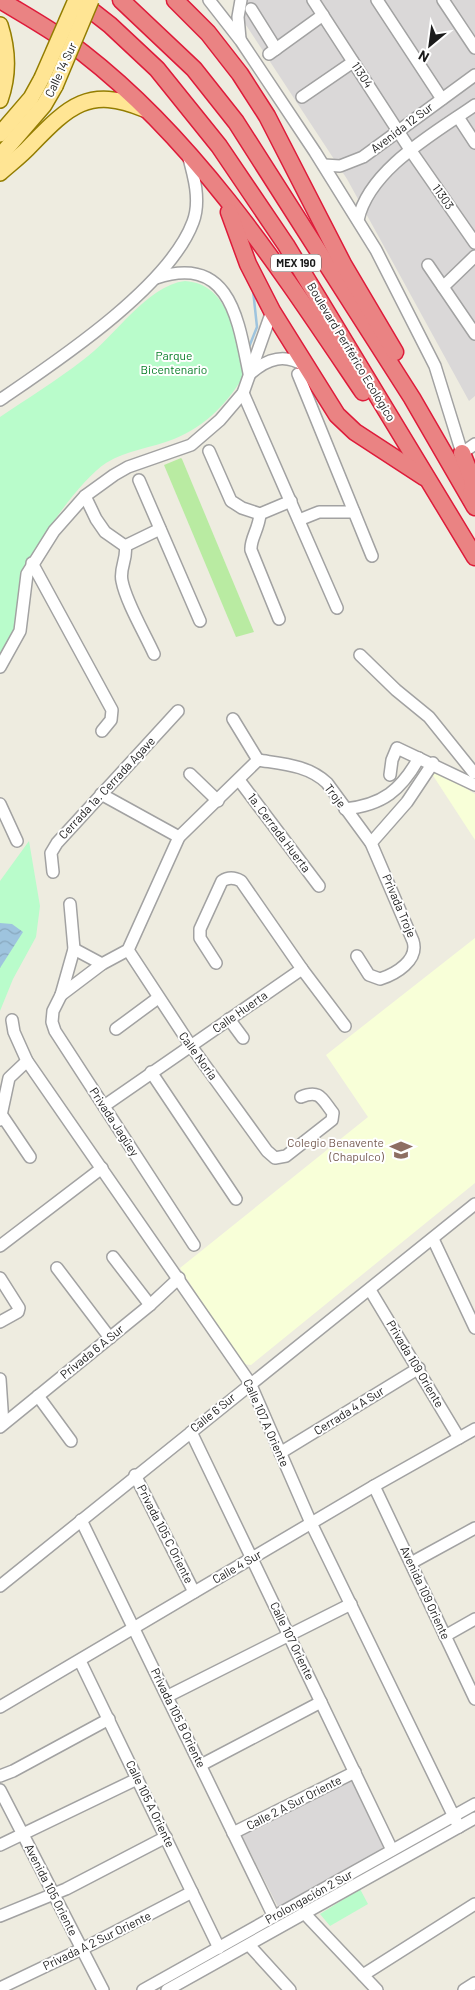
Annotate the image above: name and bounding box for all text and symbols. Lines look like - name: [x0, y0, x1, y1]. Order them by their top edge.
- north arrow: [405, 20, 455, 70]
- street label: Calle 14 Sur: [41, 39, 79, 99]
- text: N: [415, 47, 432, 66]
- street label: 11304: [349, 59, 376, 90]
- street label: Avenida 12 Sur: [368, 99, 436, 155]
- street label: 11303: [430, 181, 457, 212]
- road number: MEX 190: [271, 254, 321, 272]
- street label: Boulevard Periférico Ecológico: [305, 280, 399, 423]
- park label: Parque Bicentenario: [141, 348, 207, 376]
- street label: Cerrada 1a. Cerrada Agave: [55, 733, 157, 841]
- street label: Troje: [322, 781, 349, 810]
- street label: 1a. Cerrada Huerta: [246, 790, 314, 875]
- street label: Privada Troje: [380, 872, 420, 940]
- street label: Calle Huerta: [209, 987, 269, 1035]
- street label: Calle Noria: [177, 1029, 221, 1082]
- street label: Privada Jagüey: [87, 1084, 142, 1159]
- place label: Colegio Benavente (Chapulco): [287, 1135, 385, 1163]
- school or university icon: Colegio Benavente (Chapulco): [388, 1137, 414, 1163]
- street label: Privada 109 Oriente: [384, 1317, 447, 1410]
- street label: Privada 6 A Sur: [57, 1321, 126, 1381]
- street label: Calle 107 A Oriente: [241, 1376, 293, 1469]
- street label: Cerrada 4 A Sur: [311, 1383, 387, 1437]
- street label: Calle 6 Sur: [187, 1389, 238, 1435]
- street label: Privada 105 C Oriente: [135, 1482, 197, 1585]
- street label: Avenida 109 Oriente: [398, 1544, 454, 1642]
- street label: Calle 4 Sur: [209, 1546, 264, 1586]
- street label: Calle 107 Oriente: [268, 1599, 318, 1682]
- street label: Privada 105 B Oriente: [149, 1665, 209, 1770]
- street label: Calle 105 A Oriente: [124, 1758, 178, 1849]
- street label: Calle 2 A Sur Oriente: [244, 1772, 343, 1832]
- street label: Avenida 105 Oriente: [23, 1841, 81, 1938]
- street label: Prolongación 2 Sur: [262, 1866, 355, 1926]
- street label: Privada A 2 Sur Oriente: [40, 1908, 153, 1972]

